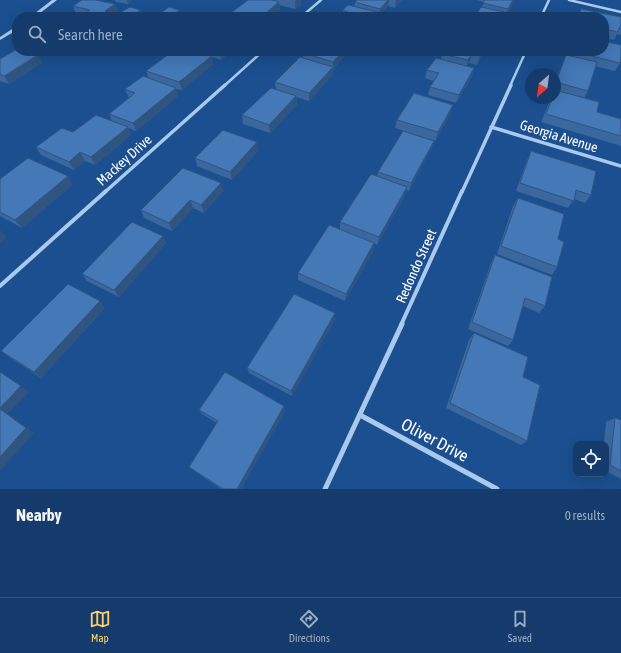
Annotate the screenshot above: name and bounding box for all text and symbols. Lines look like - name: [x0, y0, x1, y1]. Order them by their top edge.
- search box: [12, 12, 609, 56]
- icon: search: [26, 23, 48, 45]
- text: Search here: [58, 26, 123, 43]
- north arrow: [525, 68, 561, 104]
- street label: Georgia Avenue: [518, 117, 600, 155]
- street label: Mackey Drive: [93, 131, 155, 189]
- street label: Redondo Street: [393, 227, 439, 305]
- street label: Oliver Drive: [398, 414, 472, 466]
- map controls: [573, 441, 609, 477]
- button: locate: [573, 441, 609, 477]
- text: Nearby: [16, 505, 62, 525]
- text: 0 results: [565, 508, 605, 523]
- tab: Map: [89, 608, 111, 644]
- tab: Directions: [289, 608, 330, 644]
- tab: Saved: [508, 608, 532, 644]

